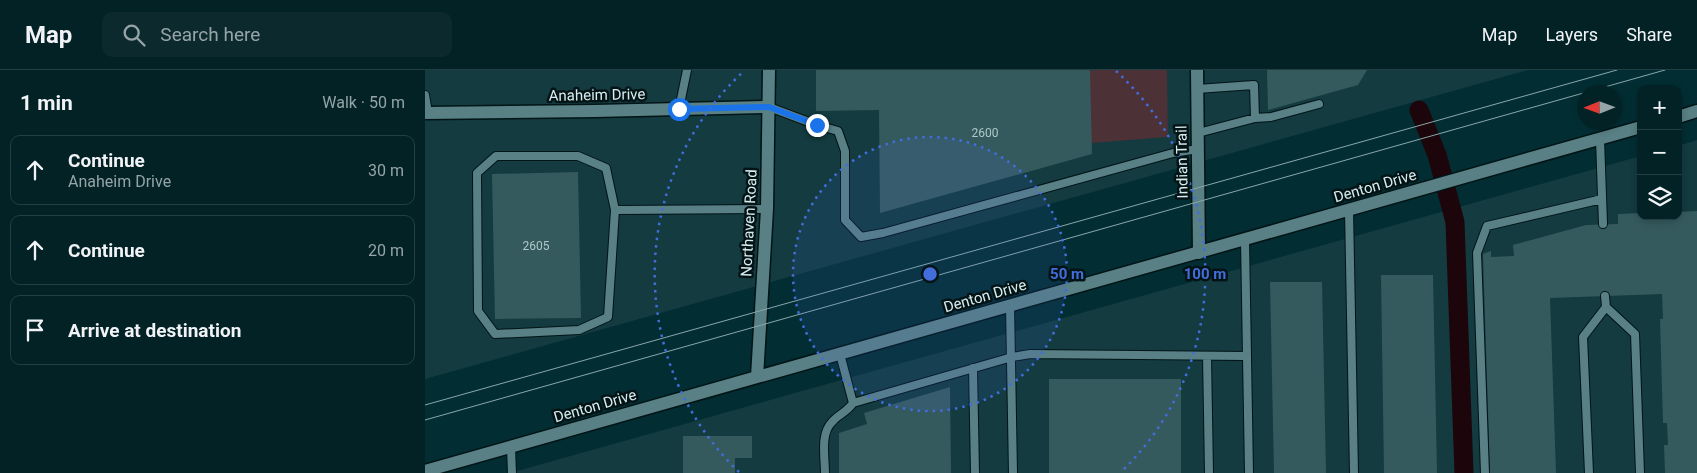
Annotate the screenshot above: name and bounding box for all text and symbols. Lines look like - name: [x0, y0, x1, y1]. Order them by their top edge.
- search box: [102, 12, 452, 57]
- text: Map: [25, 21, 72, 49]
- icon: search: [120, 21, 148, 49]
- text: Search here: [160, 23, 260, 46]
- text: Map: [1482, 24, 1517, 45]
- text: Layers: [1545, 24, 1598, 45]
- text: Share: [1626, 24, 1672, 45]
- street label: Anaheim Drive: [549, 85, 646, 105]
- north arrow: [1577, 85, 1622, 130]
- map controls: [1637, 85, 1682, 220]
- button: +: [1637, 85, 1682, 130]
- text: 1 min: [20, 91, 73, 115]
- text: Walk · 50 m: [322, 93, 405, 112]
- route start: [668, 98, 691, 121]
- route end: [806, 114, 829, 137]
- street label: Indian Trail: [1172, 125, 1192, 199]
- house number: 2600: [972, 126, 999, 140]
- button: −: [1637, 130, 1682, 175]
- text: Continue: [68, 149, 145, 172]
- icon: ahead: [21, 156, 49, 184]
- text: 30 m: [368, 161, 404, 180]
- street label: Denton Drive: [1332, 166, 1418, 206]
- street label: Northaven Road: [737, 169, 761, 277]
- text: Anaheim Drive: [68, 172, 171, 191]
- button: layers: [1637, 175, 1682, 220]
- icon: ahead: [21, 236, 49, 264]
- text: Continue: [68, 239, 145, 262]
- house number: 2605: [523, 239, 550, 253]
- text: 20 m: [368, 241, 404, 260]
- centre of rings: [921, 265, 939, 283]
- text: 50 m: [1050, 265, 1084, 283]
- text: 100 m: [1184, 265, 1226, 283]
- street label: Denton Drive: [942, 276, 1028, 316]
- icon: arrive: [21, 316, 49, 344]
- text: Arrive at destination: [68, 319, 241, 342]
- street label: Denton Drive: [552, 386, 638, 426]

